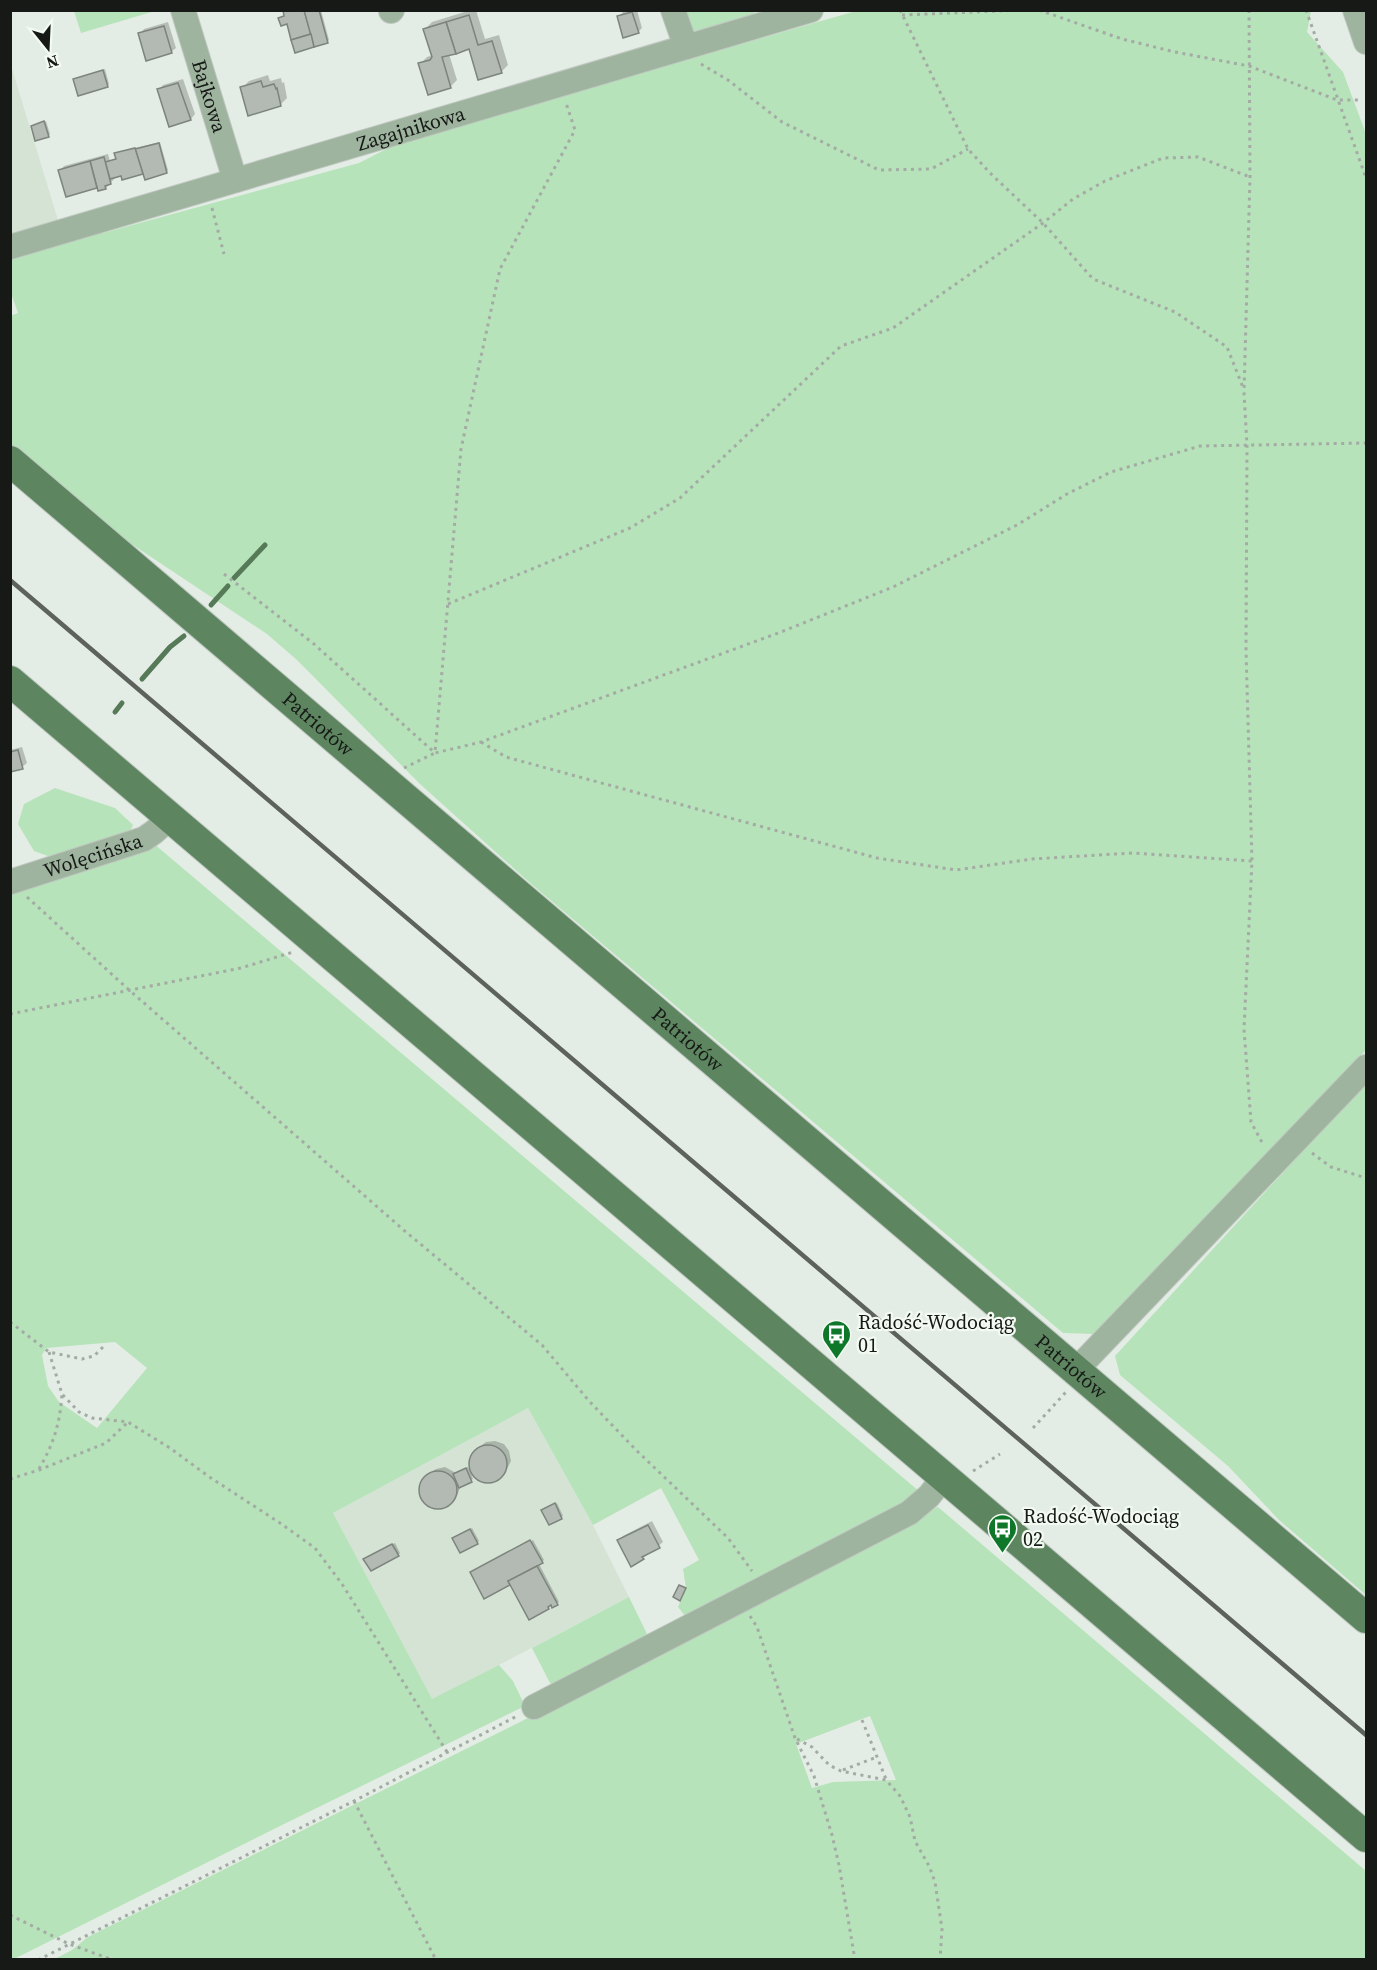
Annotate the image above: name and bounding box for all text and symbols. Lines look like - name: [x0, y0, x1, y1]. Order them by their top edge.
- north arrow: [18, 18, 78, 78]
- text: N: [43, 50, 62, 75]
- street label: Bajkowa: [185, 56, 234, 137]
- street label: Zagajnikowa: [353, 99, 469, 158]
- street label: Patriotów: [276, 685, 361, 763]
- street label: Wolęcińska: [40, 826, 147, 884]
- street label: Patriotów: [646, 1001, 730, 1079]
- place label: Radość-Wodociąg 01: [858, 1308, 1014, 1359]
- bus stop icon: Radość-Wodociąg 01: [821, 1318, 853, 1360]
- street label: Patriotów: [1029, 1328, 1114, 1406]
- place label: Radość-Wodociąg 02: [1023, 1502, 1179, 1553]
- bus stop icon: Radość-Wodociąg 02: [986, 1512, 1018, 1554]

